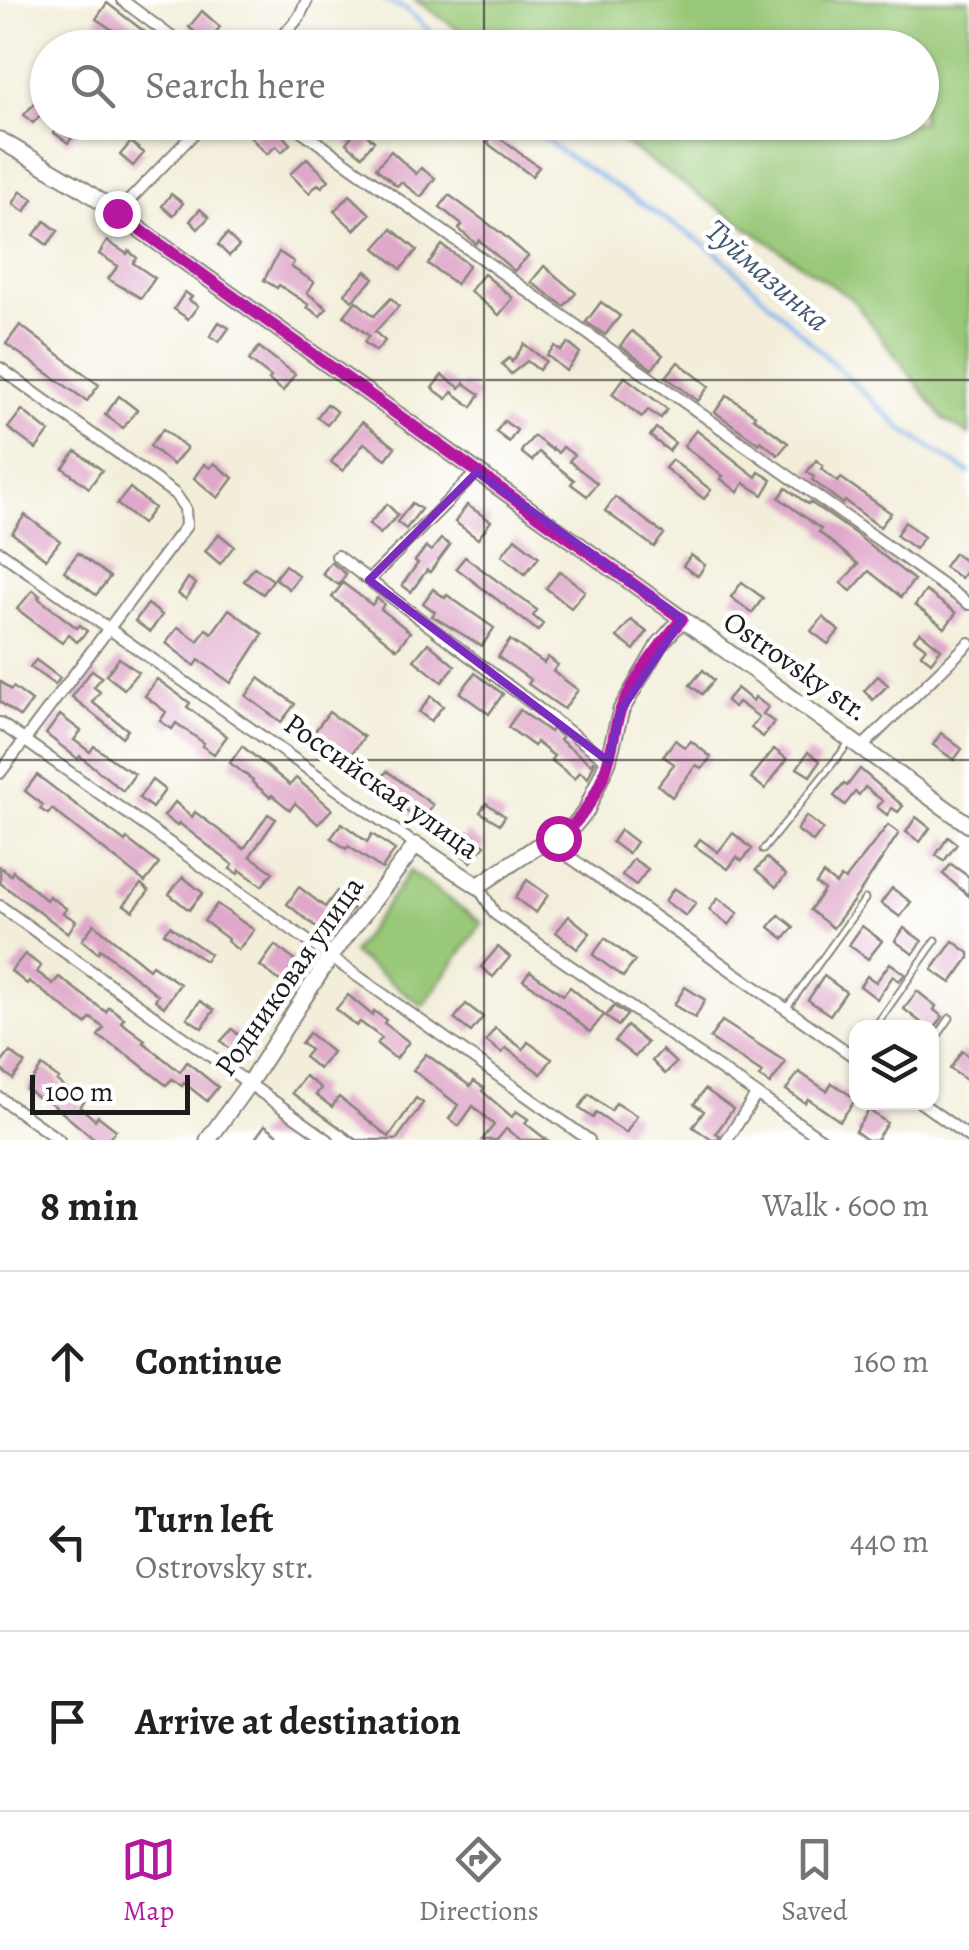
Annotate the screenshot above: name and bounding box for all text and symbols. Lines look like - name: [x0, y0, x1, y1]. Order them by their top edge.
- search box: [30, 30, 939, 140]
- icon: search: [65, 58, 120, 113]
- text: Search here: [145, 59, 326, 111]
- route end: [95, 191, 141, 237]
- water label: Туймазинка: [696, 209, 840, 341]
- street label: Ostrovsky str.: [716, 601, 876, 731]
- street label: Российская улица: [276, 704, 488, 868]
- route start: [536, 816, 582, 862]
- street label: Родниковая улица: [205, 868, 373, 1084]
- map controls: [849, 1020, 939, 1110]
- button: layers: [849, 1020, 939, 1110]
- scale bar: [30, 1070, 190, 1114]
- text: 100 m: [45, 1073, 113, 1111]
- text: 8 min: [40, 1177, 139, 1234]
- text: Walk · 600 m: [762, 1183, 929, 1227]
- icon: ahead: [40, 1334, 95, 1389]
- text: Continue: [135, 1335, 282, 1387]
- text: 160 m: [853, 1339, 929, 1383]
- text: Turn left: [135, 1493, 274, 1545]
- icon: left: [40, 1514, 95, 1569]
- text: 440 m: [850, 1519, 929, 1563]
- text: Ostrovsky str.: [135, 1545, 314, 1589]
- icon: arrive: [40, 1694, 95, 1749]
- text: Arrive at destination: [135, 1695, 461, 1747]
- tab: Map: [121, 1832, 176, 1930]
- tab: Directions: [419, 1832, 539, 1930]
- tab: Saved: [781, 1832, 848, 1930]

